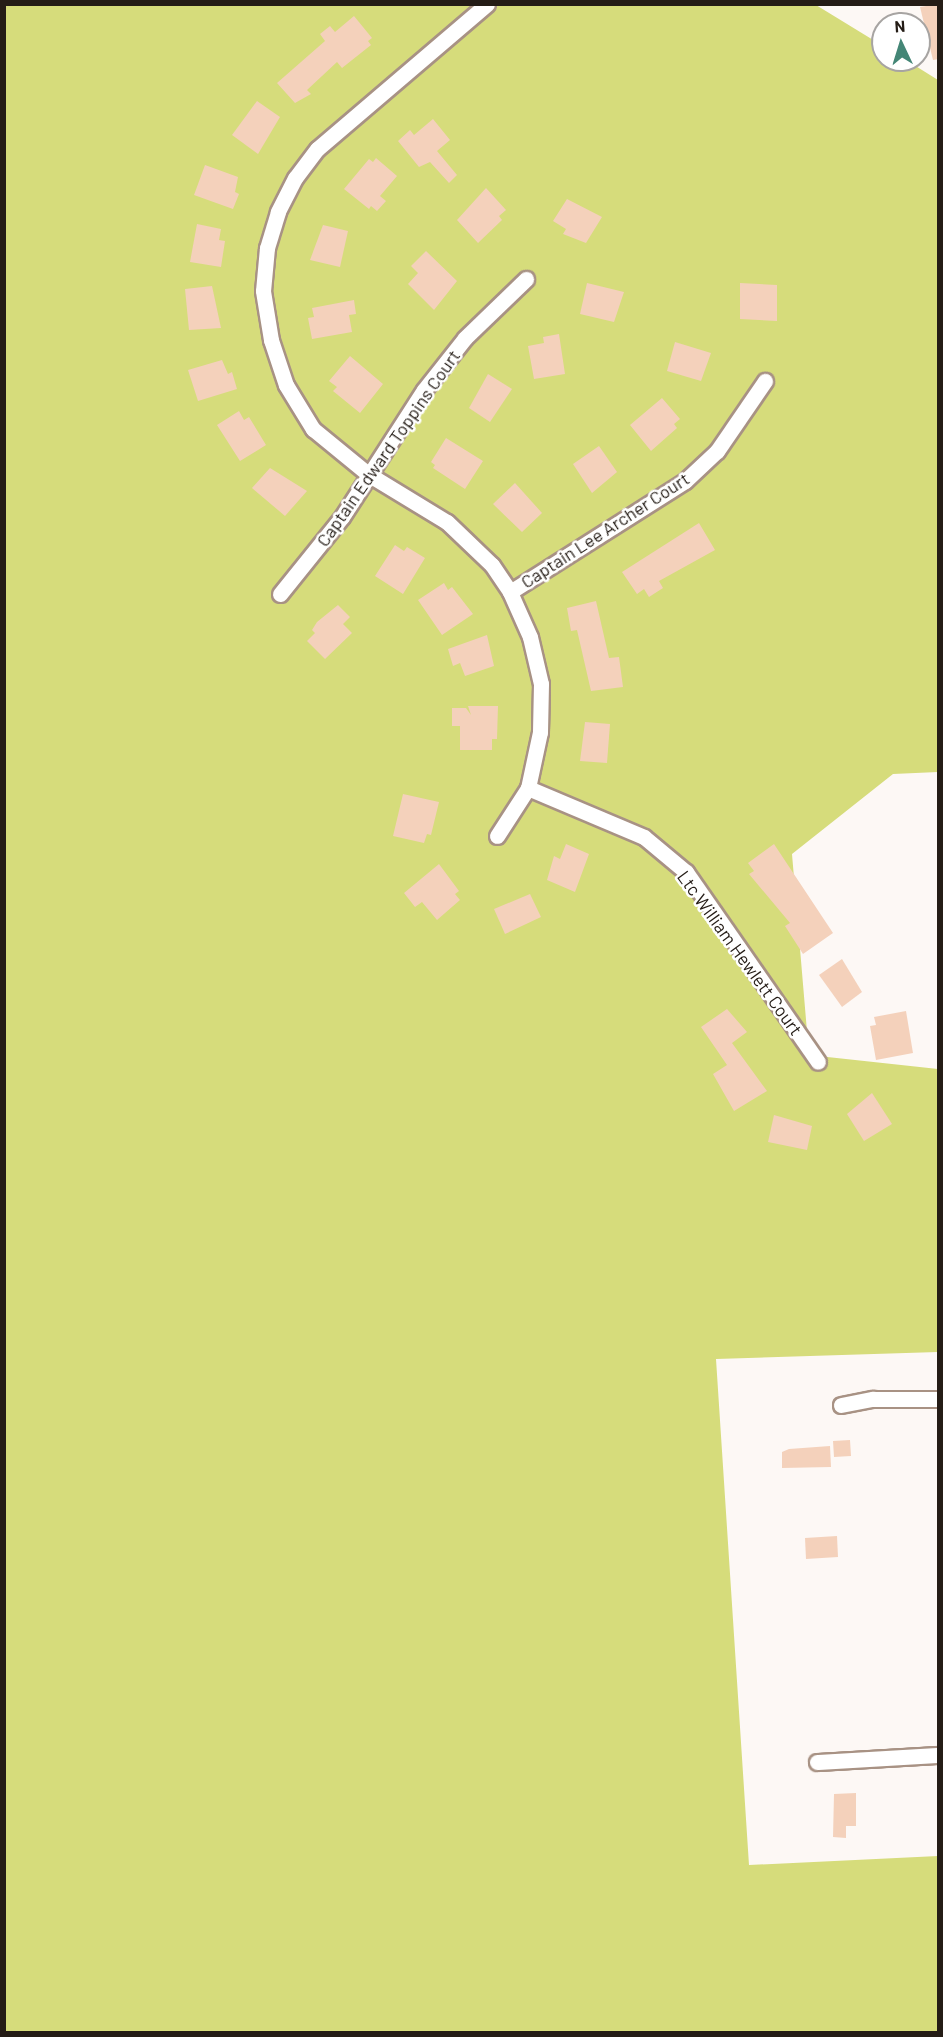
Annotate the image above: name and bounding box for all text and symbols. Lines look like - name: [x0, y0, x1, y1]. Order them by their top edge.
- north arrow: [871, 12, 931, 72]
- text: N: [894, 16, 906, 35]
- street label: Captain Edward Toppins Court: [312, 346, 464, 550]
- street label: Captain Lee Archer Court: [517, 467, 693, 593]
- street label: Ltc William Hewlett Court: [673, 866, 807, 1040]

